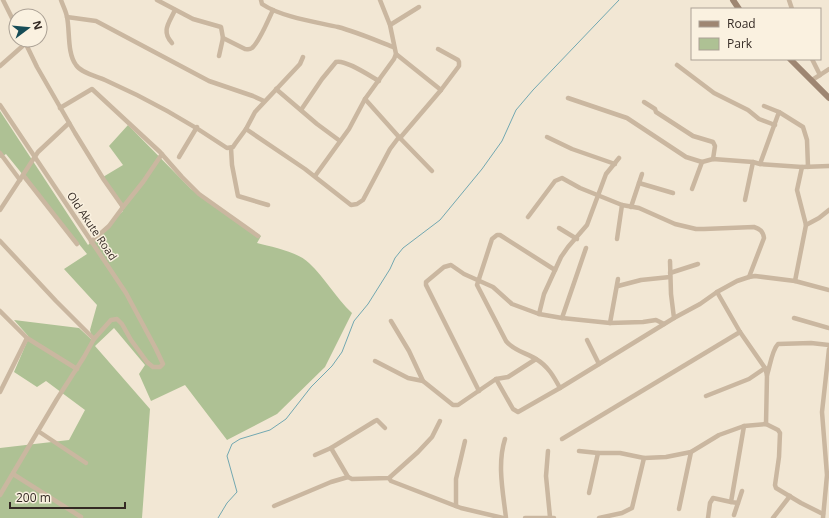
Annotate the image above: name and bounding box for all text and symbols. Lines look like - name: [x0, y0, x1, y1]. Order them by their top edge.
- north arrow: [8, 8, 48, 48]
- legend: [691, 8, 821, 60]
- text: Road: [727, 15, 756, 32]
- text: N: [30, 19, 47, 31]
- text: Park: [727, 35, 753, 52]
- street label: Old Akute Road: [64, 189, 121, 263]
- scale bar: [10, 484, 125, 510]
- text: 200 m: [16, 489, 51, 506]

